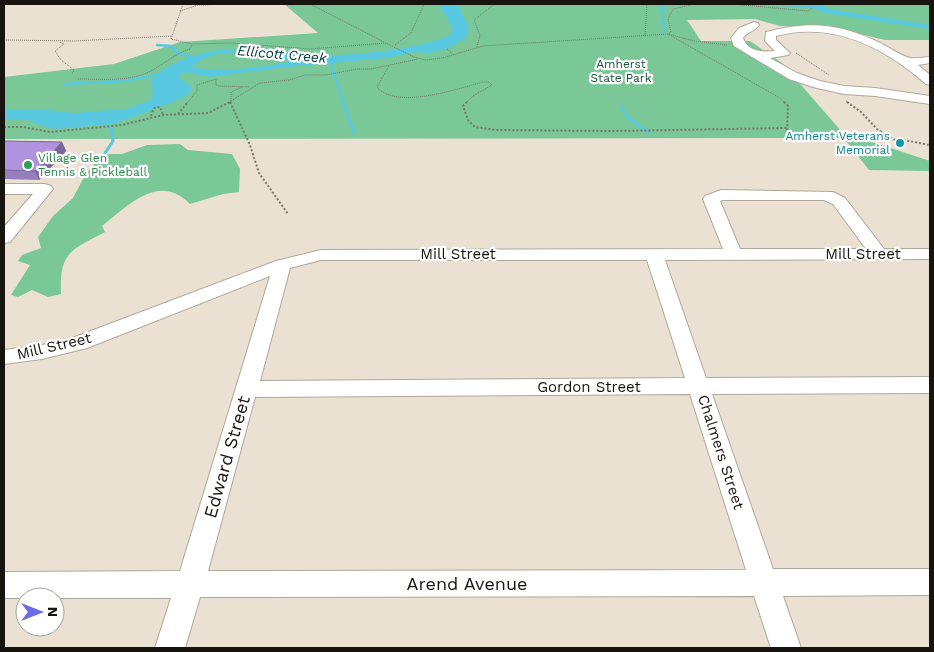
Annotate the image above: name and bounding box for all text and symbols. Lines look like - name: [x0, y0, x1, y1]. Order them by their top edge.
- water label: Ellicott Creek: [237, 42, 328, 66]
- park label: Amherst State Park: [590, 57, 652, 85]
- place label: Amherst Veterans Memorial: [785, 129, 890, 157]
- marker: Amherst Veterans Memorial: [894, 137, 906, 149]
- place label: Village Glen Tennis & Pickleball: [38, 151, 148, 179]
- marker: Village Glen Tennis & Pickleball: [22, 159, 34, 171]
- street label: Mill Street: [420, 245, 497, 263]
- street label: Mill Street: [825, 245, 902, 263]
- street label: Mill Street: [15, 329, 94, 363]
- street label: Gordon Street: [537, 378, 642, 396]
- street label: Chalmers Street: [694, 392, 748, 512]
- street label: Edward Street: [199, 393, 254, 520]
- street label: Arend Avenue: [407, 573, 527, 594]
- north arrow: [15, 587, 65, 637]
- text: N: [45, 607, 61, 617]

